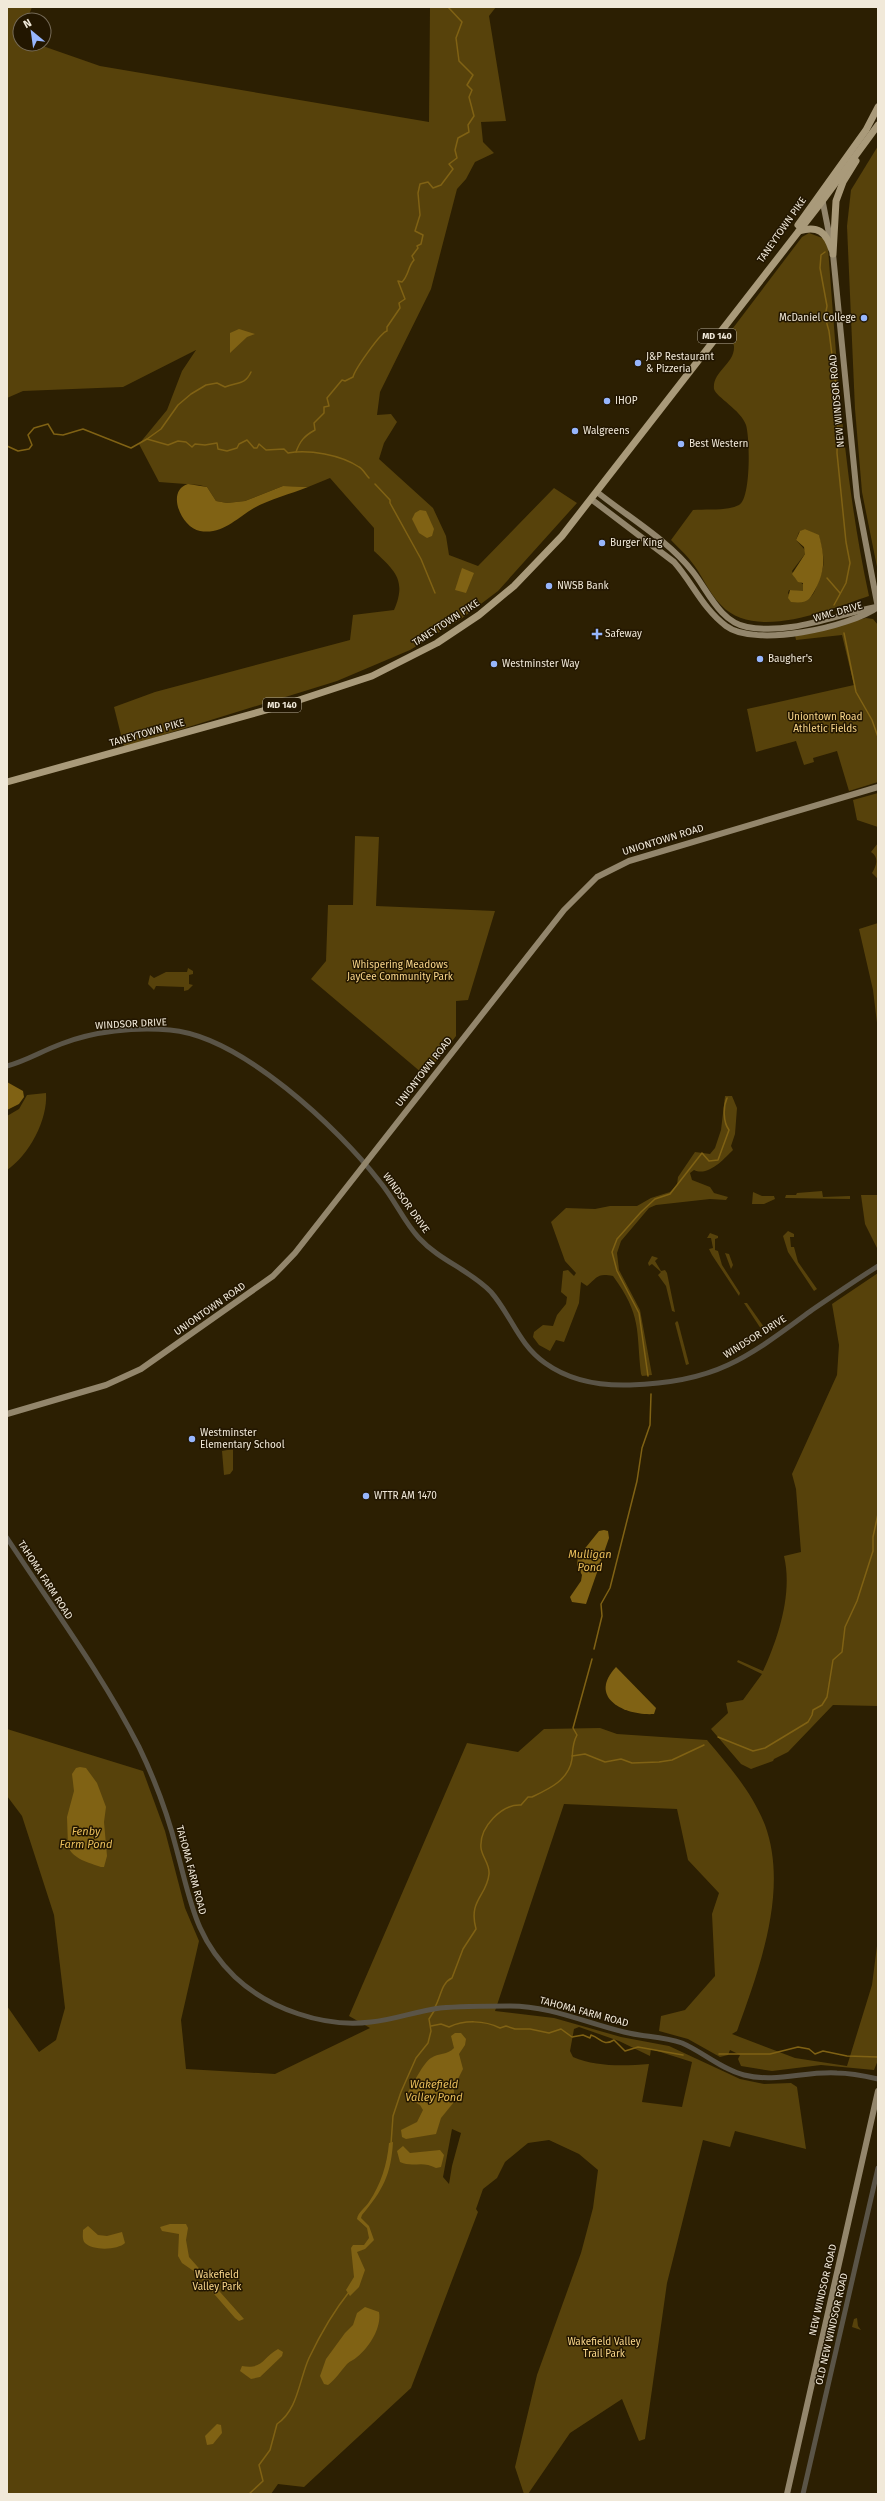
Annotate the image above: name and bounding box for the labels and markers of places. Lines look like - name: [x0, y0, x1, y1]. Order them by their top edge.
- place label: McDaniel College: [779, 312, 856, 324]
- marker: McDaniel College: [859, 313, 869, 323]
- place label: J&P Restaurant & Pizzeria: [646, 351, 714, 375]
- marker: J&P Restaurant & Pizzeria: [633, 358, 643, 368]
- place label: IHOP: [615, 395, 638, 407]
- marker: IHOP: [602, 396, 612, 406]
- place label: Walgreens: [583, 425, 630, 437]
- marker: Walgreens: [570, 426, 580, 436]
- place label: Best Western: [689, 438, 748, 450]
- marker: Best Western: [676, 439, 686, 449]
- place label: Burger King: [610, 537, 663, 549]
- marker: Burger King: [597, 538, 607, 548]
- place label: NWSB Bank: [557, 580, 610, 592]
- marker: NWSB Bank: [544, 581, 554, 591]
- place label: Safeway: [605, 628, 642, 640]
- marker: Safeway: [592, 629, 602, 639]
- place label: Baugher's: [768, 653, 813, 665]
- marker: Baugher's: [755, 654, 765, 664]
- place label: Westminster Way: [502, 658, 579, 670]
- marker: Westminster Way: [489, 659, 499, 669]
- place label: Westminster Elementary School: [200, 1427, 285, 1451]
- marker: Westminster Elementary School: [187, 1434, 197, 1444]
- place label: WTTR AM 1470: [374, 1490, 437, 1502]
- marker: WTTR AM 1470: [361, 1491, 371, 1501]

